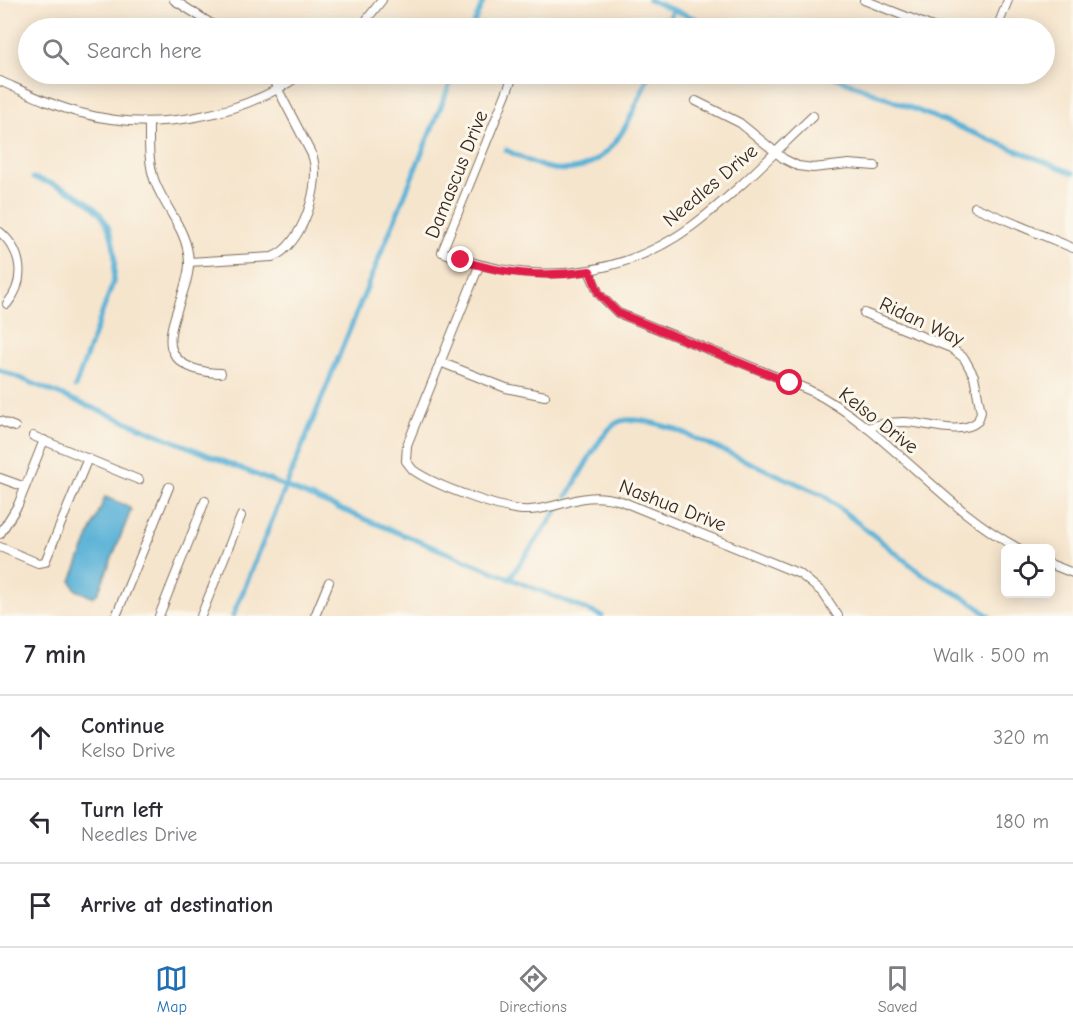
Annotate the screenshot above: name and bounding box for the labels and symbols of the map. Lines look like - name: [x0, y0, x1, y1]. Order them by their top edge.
- street label: Damascus Drive: [420, 107, 493, 242]
- street label: Needles Drive: [658, 139, 762, 232]
- route end: [447, 246, 473, 272]
- street label: Ridan Way: [876, 292, 968, 351]
- route start: [776, 369, 802, 395]
- street label: Kelso Drive: [835, 382, 923, 458]
- street label: Nashua Drive: [616, 475, 730, 536]

